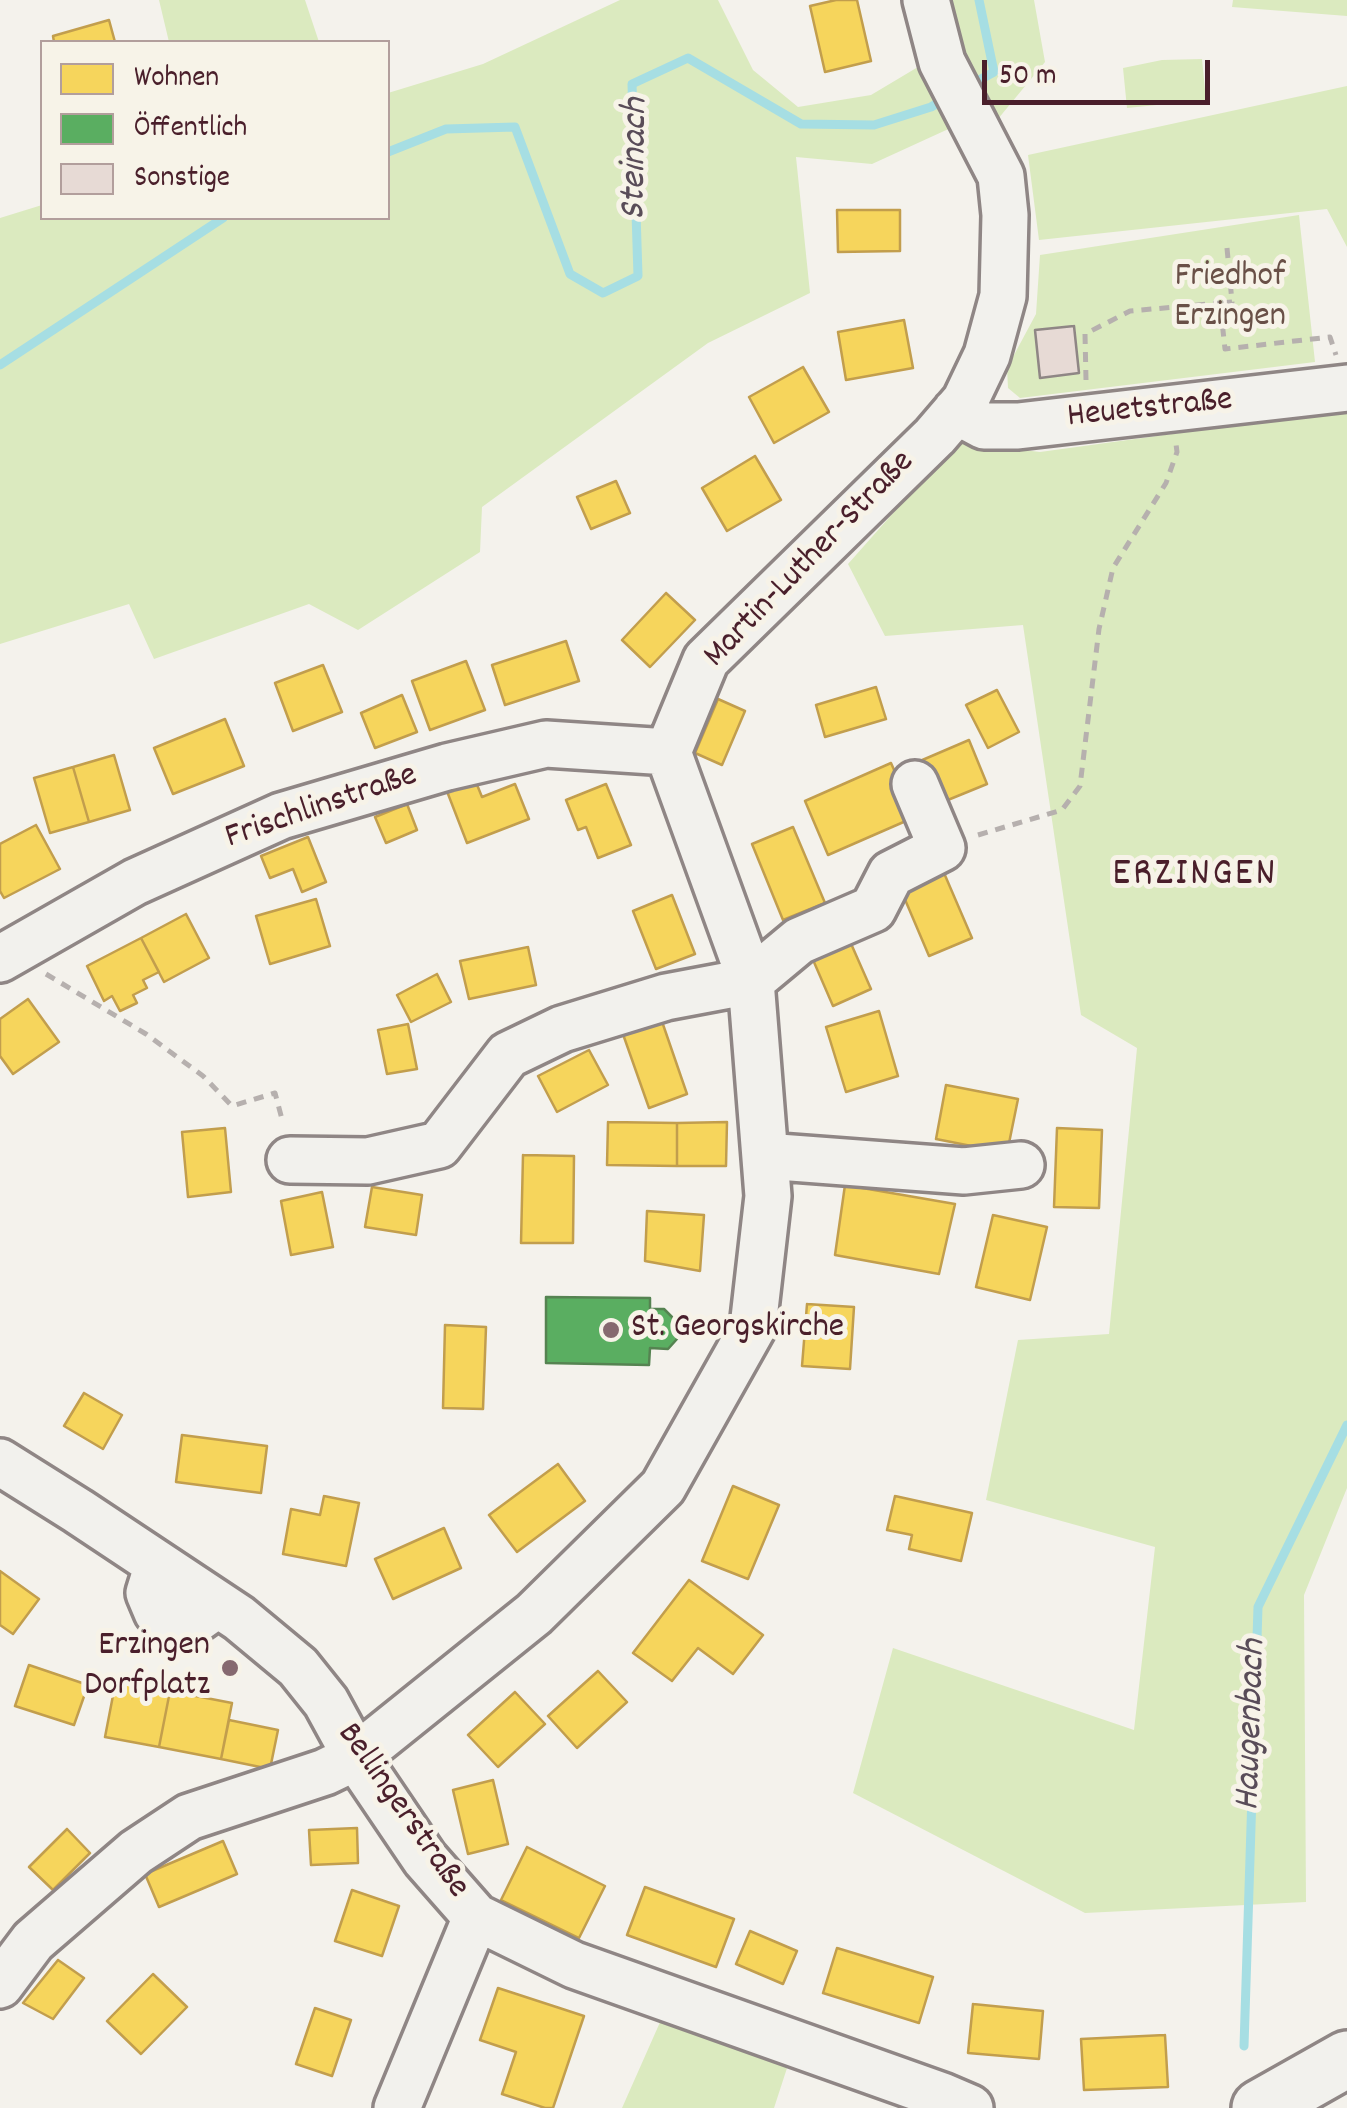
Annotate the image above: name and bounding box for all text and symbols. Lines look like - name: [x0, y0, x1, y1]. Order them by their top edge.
- legend: [40, 40, 390, 220]
- scale bar: [987, 40, 1214, 102]
- text: 50 m: [999, 56, 1057, 99]
- text: Wohnen: [134, 58, 219, 101]
- water label: Steinach: [614, 97, 662, 221]
- text: Öffentlich: [134, 108, 247, 151]
- text: Sonstige: [134, 158, 230, 201]
- park label: Friedhof Erzingen: [1174, 258, 1286, 340]
- street label: Heuetstraße: [1065, 381, 1235, 441]
- street label: Martin-Luther-Straße: [697, 444, 925, 678]
- street label: Frischlinstraße: [221, 757, 423, 861]
- district label: ERZINGEN: [1112, 854, 1278, 902]
- place label: St. Georgskirche: [631, 1309, 844, 1351]
- marker: St. Georgskirche: [600, 1319, 622, 1341]
- place label: Erzingen Dorfplatz: [84, 1627, 210, 1709]
- water label: Haugenbach: [1228, 1638, 1280, 1812]
- marker: Erzingen Dorfplatz: [219, 1657, 241, 1679]
- street label: Bellingerstraße: [325, 1716, 477, 1908]

